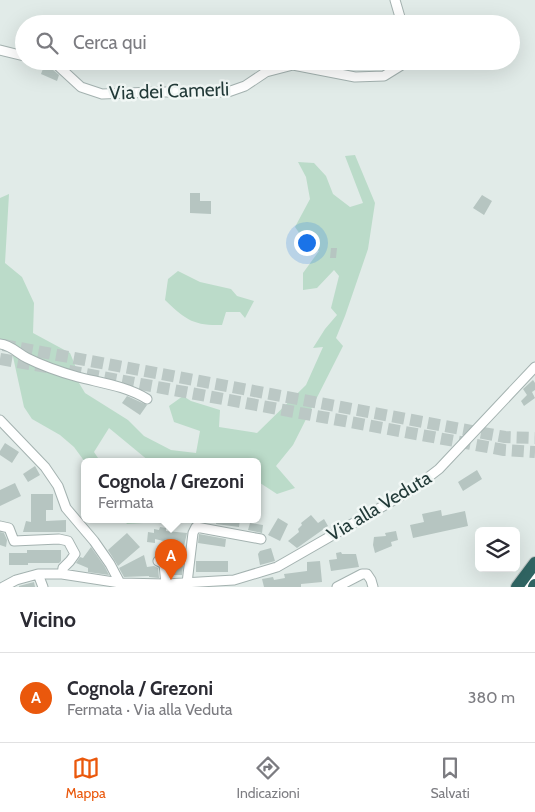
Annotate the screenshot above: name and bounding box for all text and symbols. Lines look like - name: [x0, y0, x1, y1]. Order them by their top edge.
- search box: [15, 15, 520, 70]
- icon: search: [33, 29, 61, 57]
- text: Cerca qui: [73, 31, 147, 54]
- street label: Via dei Camerli: [109, 77, 229, 105]
- your location: [294, 230, 320, 256]
- popup: [81, 458, 261, 523]
- street label: Via alla Veduta: [323, 466, 435, 546]
- text: Cognola / Grezoni: [98, 470, 244, 493]
- text: Fermata: [98, 493, 154, 512]
- map controls: [475, 527, 520, 572]
- button: layers: [475, 527, 520, 572]
- pin: A: [155, 539, 187, 580]
- text: Vicino: [20, 607, 76, 632]
- text: Cognola / Grezoni: [67, 677, 213, 700]
- text: A: [31, 688, 41, 707]
- text: 380 m: [468, 688, 515, 707]
- text: Fermata · Via alla Veduta: [67, 700, 233, 719]
- tab: Mappa: [65, 754, 106, 802]
- tab: Indicazioni: [237, 754, 300, 802]
- tab: Salvati: [430, 754, 470, 802]

